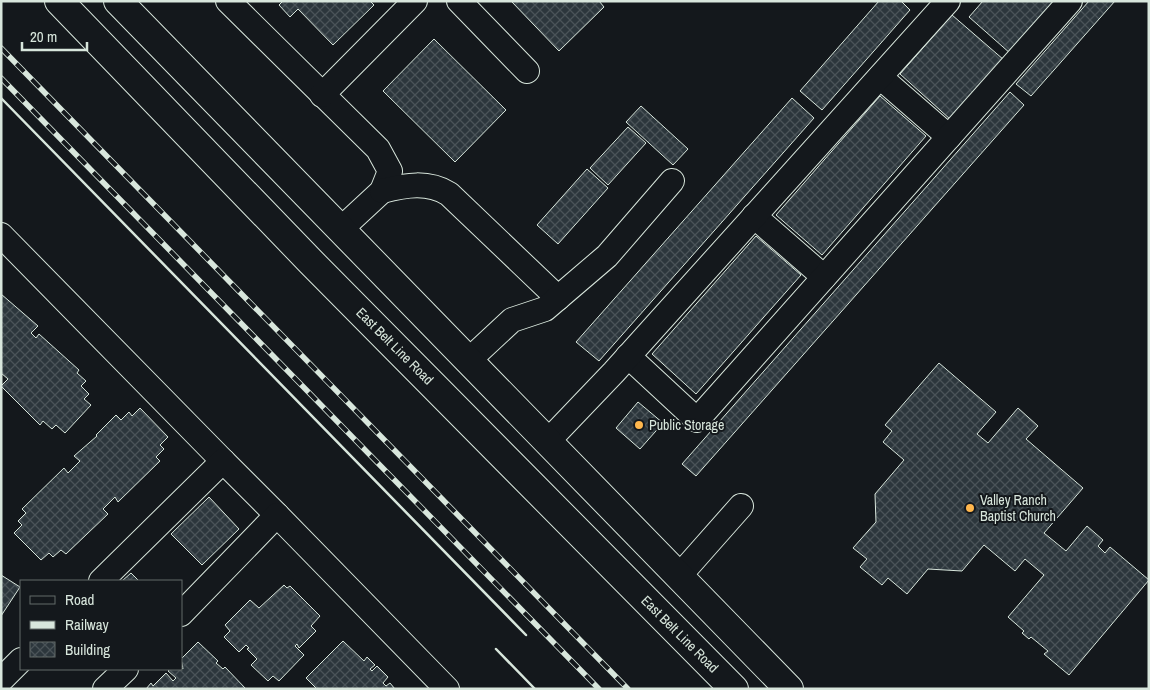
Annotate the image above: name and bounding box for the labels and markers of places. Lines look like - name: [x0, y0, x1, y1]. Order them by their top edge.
- place label: Public Storage: [649, 416, 724, 434]
- marker: Public Storage: [633, 419, 645, 431]
- place label: Valley Ranch Baptist Church: [980, 491, 1056, 525]
- marker: Valley Ranch Baptist Church: [964, 502, 976, 514]

